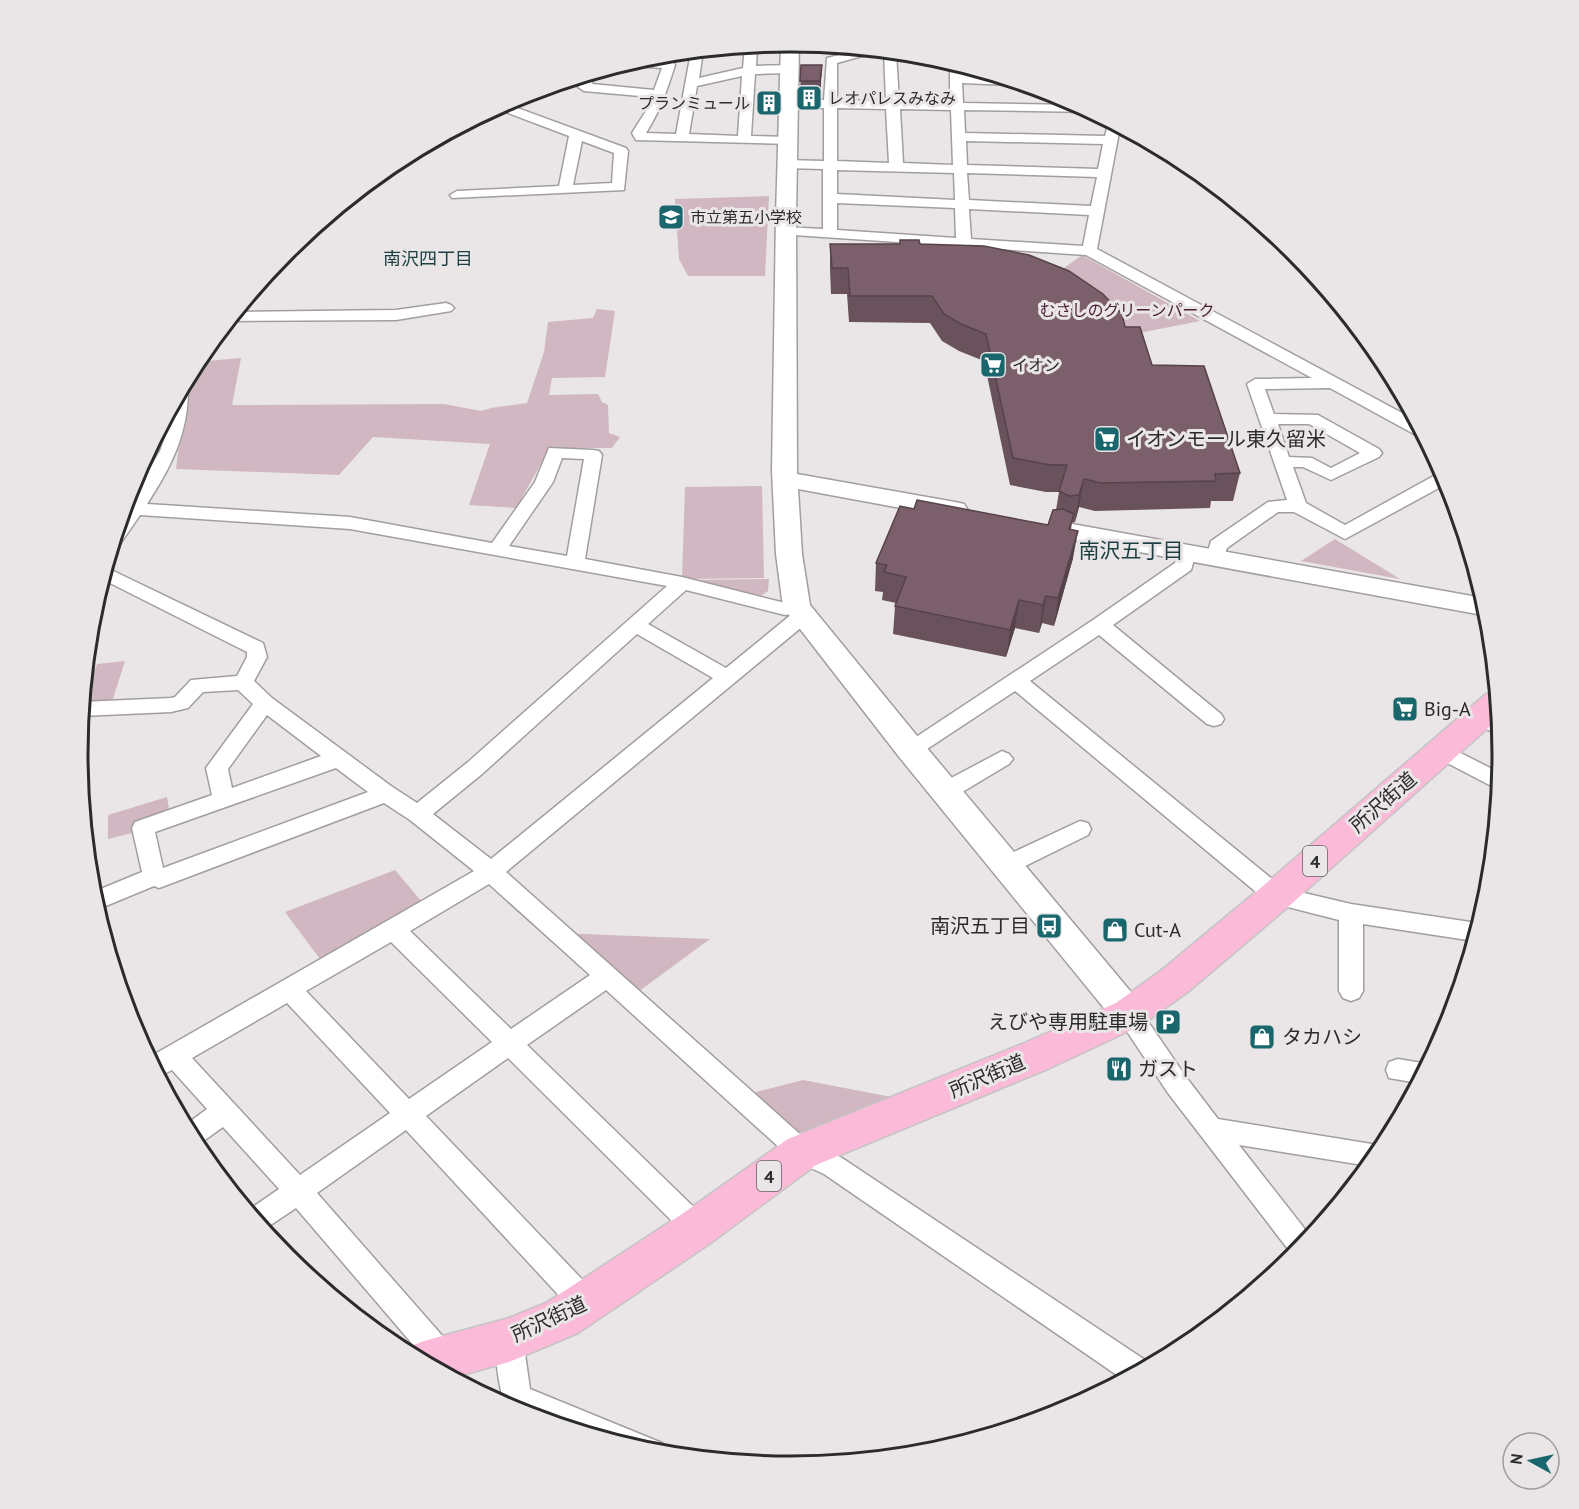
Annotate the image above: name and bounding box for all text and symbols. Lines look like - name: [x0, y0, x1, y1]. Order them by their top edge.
- building icon: レオパレスみなみ: [794, 83, 824, 113]
- building icon: プランミュール: [754, 88, 784, 118]
- place label: レオパレスみなみ: [828, 88, 956, 108]
- place label: プランミュール: [638, 93, 750, 113]
- school or university icon: 市立第五小学校: [656, 202, 686, 232]
- place label: 市立第五小学校: [690, 207, 802, 227]
- district label: 南沢四丁目: [383, 247, 473, 270]
- park label: むさしのグリーンパーク: [1039, 300, 1215, 320]
- supermarket icon: イオン: [978, 350, 1008, 380]
- place label: イオン: [1012, 355, 1060, 375]
- supermarket icon: イオンモール東久留米: [1092, 424, 1122, 454]
- place label: イオンモール東久留米: [1126, 426, 1326, 452]
- district label: 南沢五丁目: [1079, 537, 1184, 564]
- supermarket icon: Big-A: [1390, 694, 1420, 724]
- place label: Big-A: [1424, 696, 1471, 722]
- street label: 所沢街道: [1344, 766, 1422, 838]
- road number: 4: [1303, 846, 1327, 876]
- bus stop icon: 南沢五丁目: [1034, 911, 1064, 941]
- place label: 南沢五丁目: [930, 913, 1030, 939]
- shop icon: Cut-A: [1100, 915, 1130, 945]
- place label: Cut-A: [1134, 917, 1181, 943]
- parking icon: えびや専用駐車場: [1153, 1007, 1183, 1037]
- place label: えびや専用駐車場: [988, 1009, 1148, 1035]
- shop icon: タカハシ: [1247, 1022, 1277, 1052]
- place label: タカハシ: [1282, 1024, 1362, 1050]
- street label: 所沢街道: [945, 1048, 1029, 1104]
- restaurant icon: ガスト: [1104, 1054, 1134, 1084]
- place label: ガスト: [1138, 1056, 1198, 1082]
- road number: 4: [757, 1161, 781, 1191]
- street label: 所沢街道: [507, 1290, 591, 1348]
- north arrow: [1501, 1431, 1561, 1491]
- text: N: [1506, 1452, 1527, 1466]

